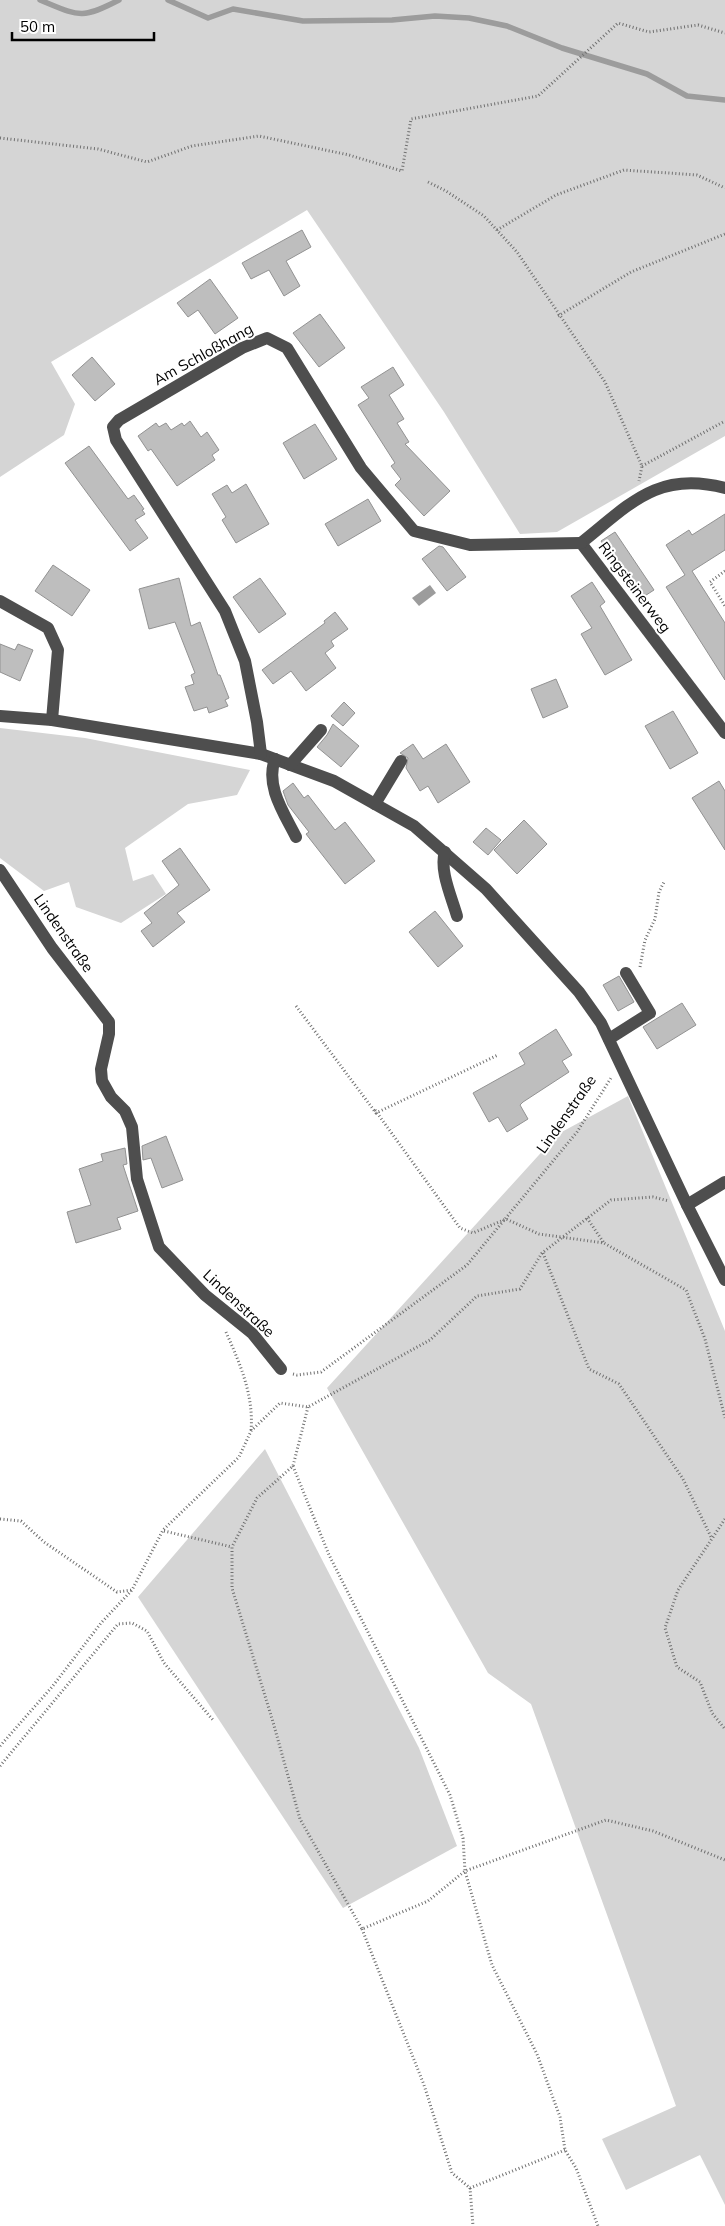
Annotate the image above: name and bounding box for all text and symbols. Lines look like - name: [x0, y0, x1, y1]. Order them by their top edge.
- scale bar: [12, 10, 155, 42]
- text: 50 m: [20, 17, 55, 36]
- street label: Am Schloßhang: [150, 319, 256, 389]
- street label: Ringsteinerweg: [595, 538, 675, 636]
- street label: Lindenstraße: [30, 890, 98, 976]
- street label: Lindenstraße: [532, 1071, 600, 1157]
- street label: Lindenstraße: [199, 1265, 279, 1341]

